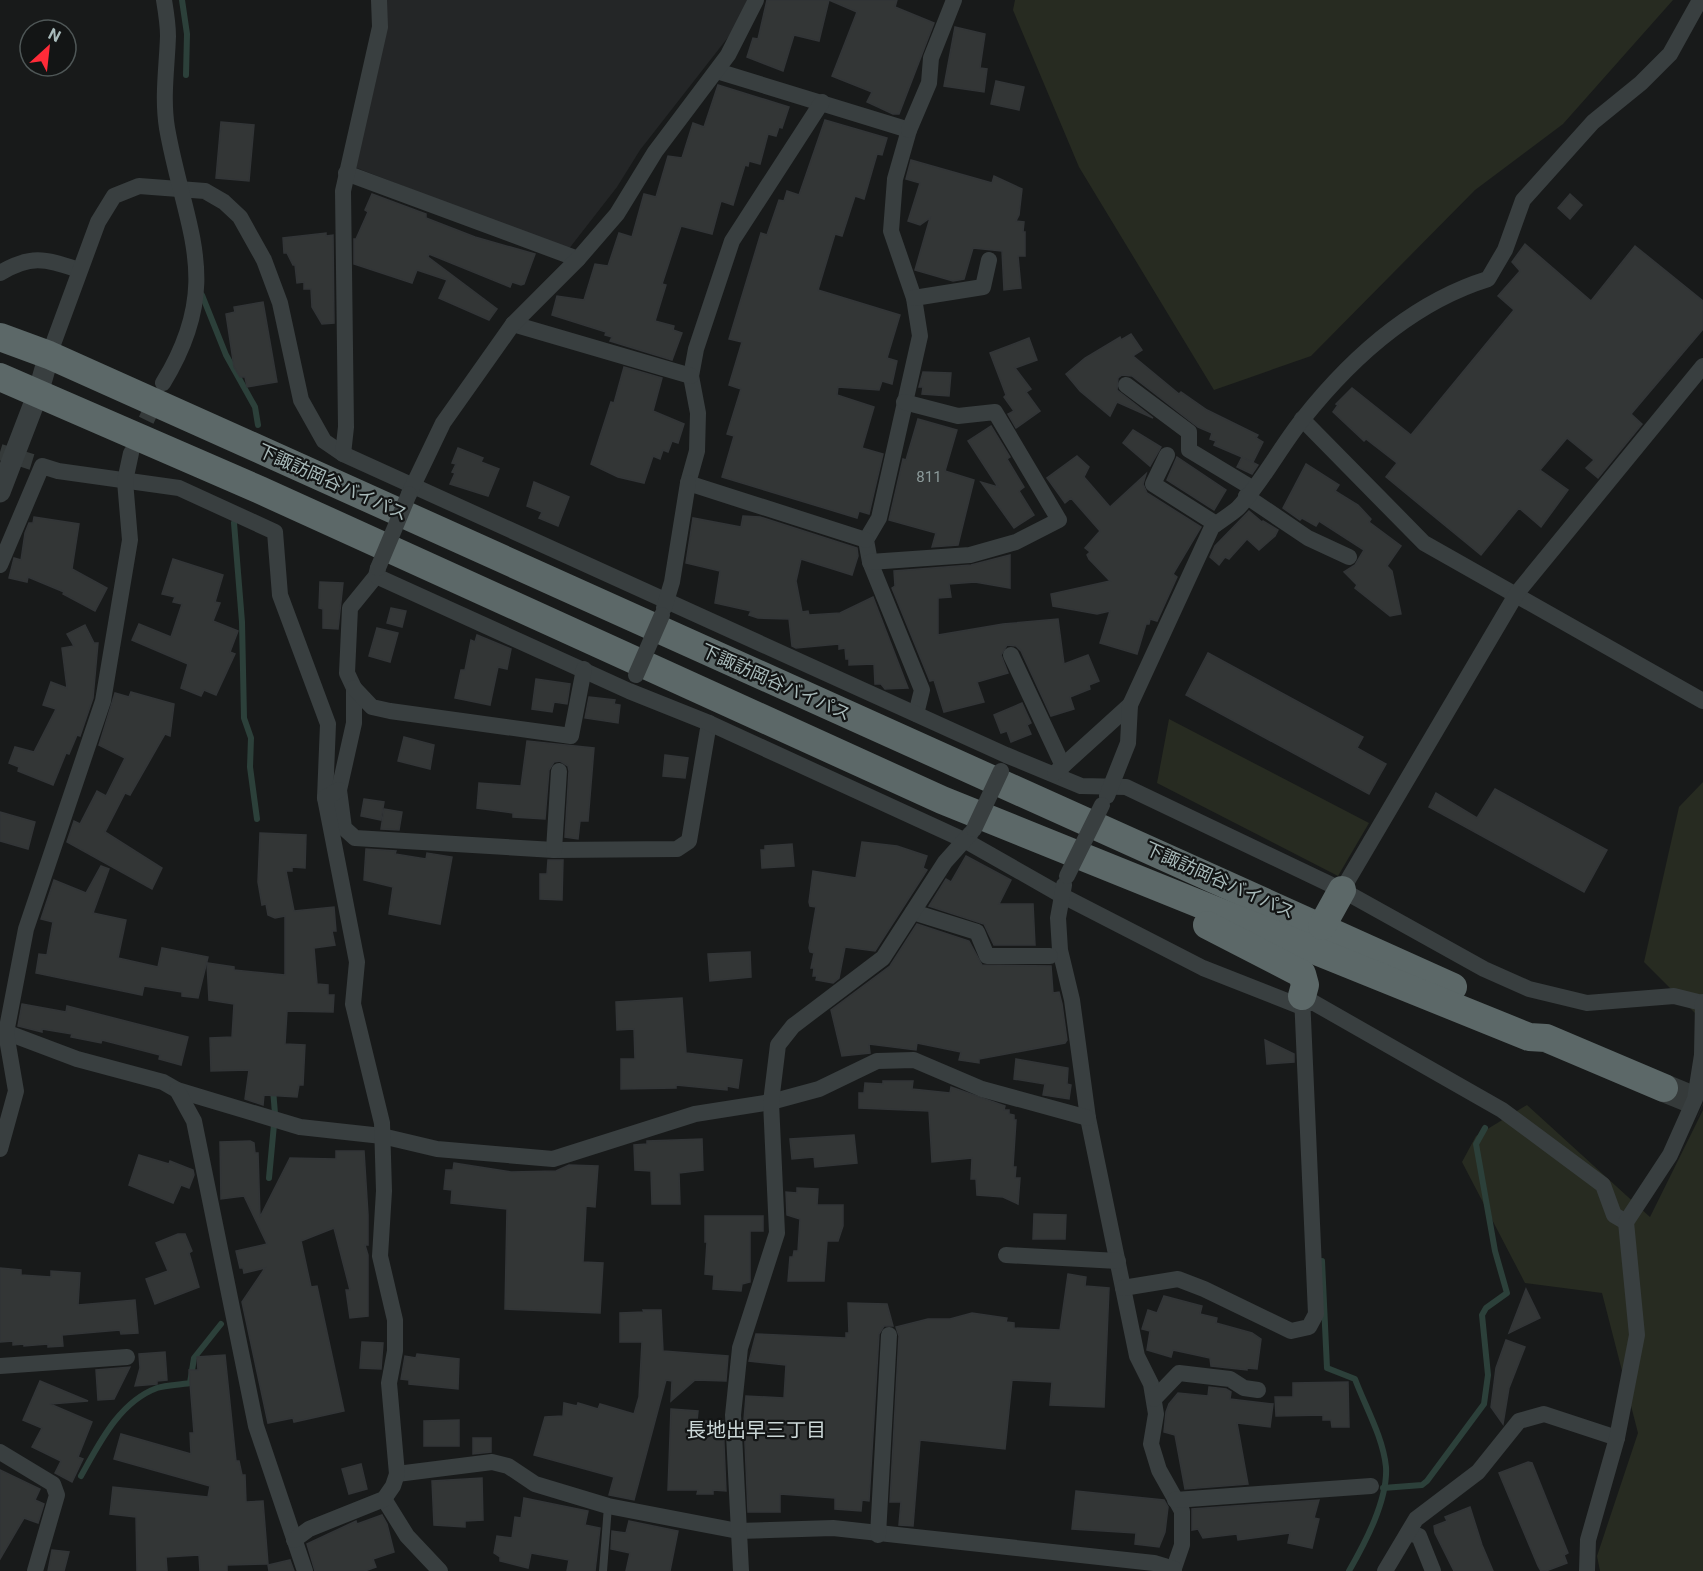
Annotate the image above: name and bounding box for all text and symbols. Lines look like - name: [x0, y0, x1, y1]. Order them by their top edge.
- north arrow: [18, 18, 78, 78]
- text: N: [45, 24, 64, 46]
- street label: 下諏訪岡谷バイパス: [255, 440, 411, 524]
- house number: 811: [916, 468, 942, 486]
- street label: 下諏訪岡谷バイパス: [698, 640, 854, 724]
- street label: 下諏訪岡谷バイパス: [1142, 838, 1298, 922]
- district label: 長地出早三丁目: [686, 1418, 826, 1442]

